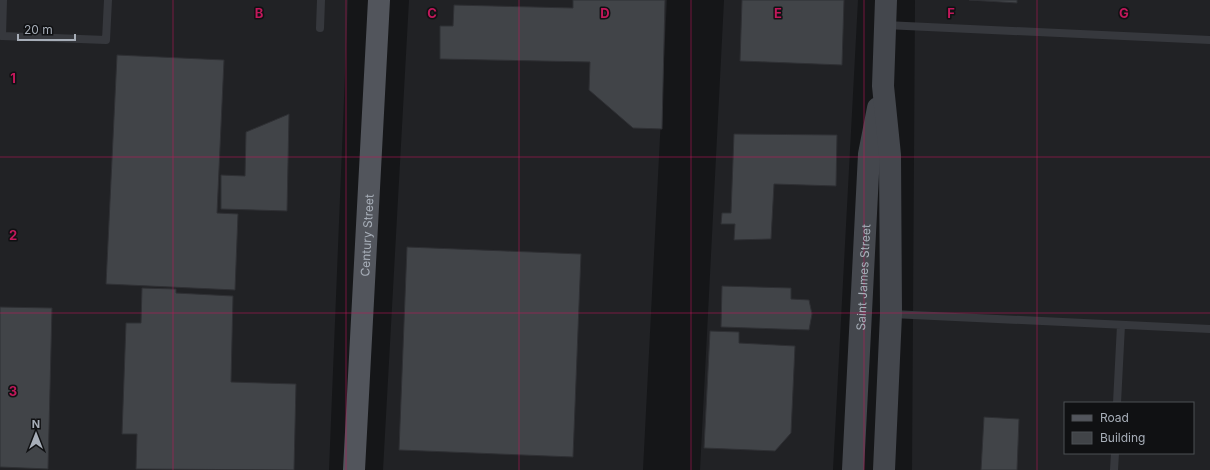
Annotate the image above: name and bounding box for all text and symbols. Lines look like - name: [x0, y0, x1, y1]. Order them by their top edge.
- text: B: [255, 5, 264, 21]
- text: C: [427, 5, 437, 21]
- text: D: [600, 5, 610, 21]
- text: E: [774, 5, 782, 21]
- text: F: [947, 5, 955, 21]
- text: G: [1119, 5, 1129, 21]
- scale bar: [18, 16, 75, 42]
- text: 20 m: [24, 22, 53, 37]
- text: 1: [10, 70, 16, 86]
- street label: Century Street: [357, 194, 376, 277]
- street label: Saint James Street: [853, 224, 873, 331]
- text: 2: [9, 227, 17, 243]
- text: 3: [9, 383, 17, 399]
- legend: [1064, 402, 1194, 454]
- text: Road: [1100, 410, 1129, 425]
- north arrow: [16, 414, 56, 454]
- text: N: [32, 417, 40, 431]
- text: Building: [1100, 430, 1145, 445]

